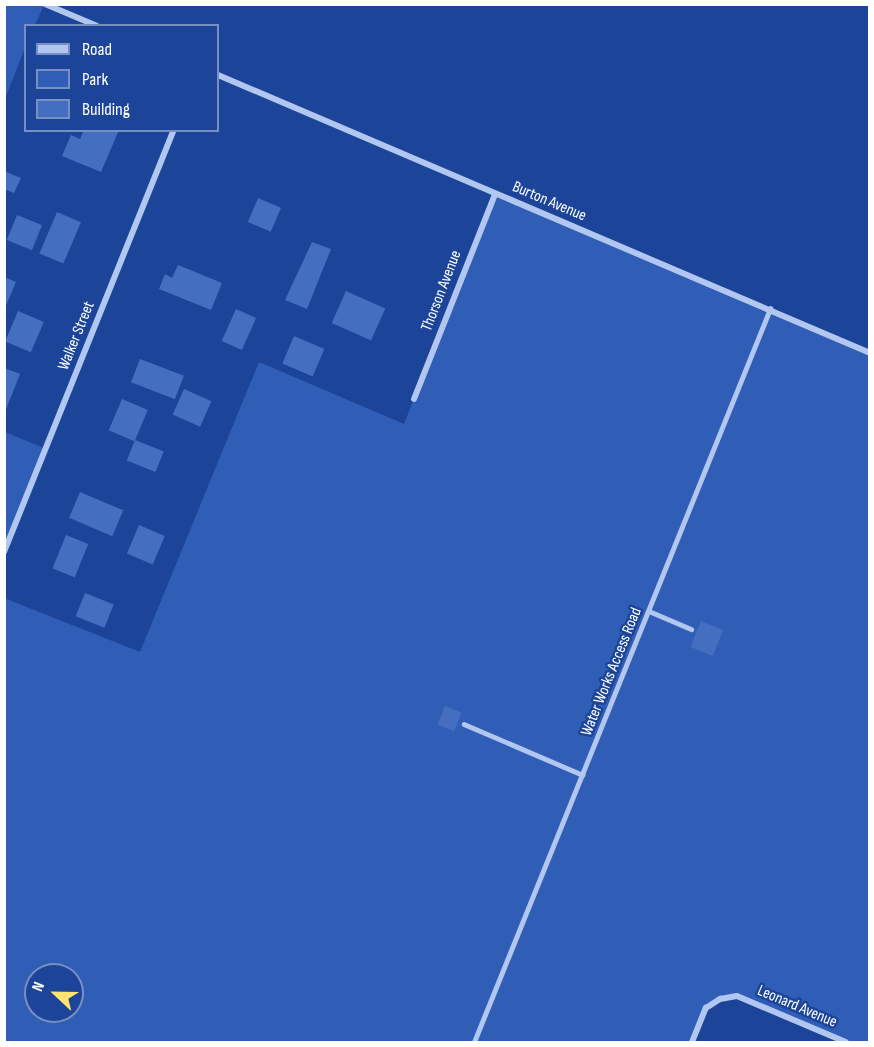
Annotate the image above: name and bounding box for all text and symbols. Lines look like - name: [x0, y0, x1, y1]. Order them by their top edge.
- legend: [24, 24, 219, 132]
- text: Road: [82, 39, 112, 60]
- text: Park: [82, 69, 108, 90]
- text: Building: [82, 99, 130, 120]
- street label: Burton Avenue: [509, 178, 589, 226]
- street label: Thorson Avenue: [418, 248, 466, 334]
- street label: Walker Street: [55, 299, 99, 373]
- street label: Water Works Access Road: [577, 605, 647, 739]
- north arrow: [24, 963, 84, 1023]
- text: N: [28, 979, 49, 994]
- street label: Leonard Avenue: [754, 982, 840, 1032]

